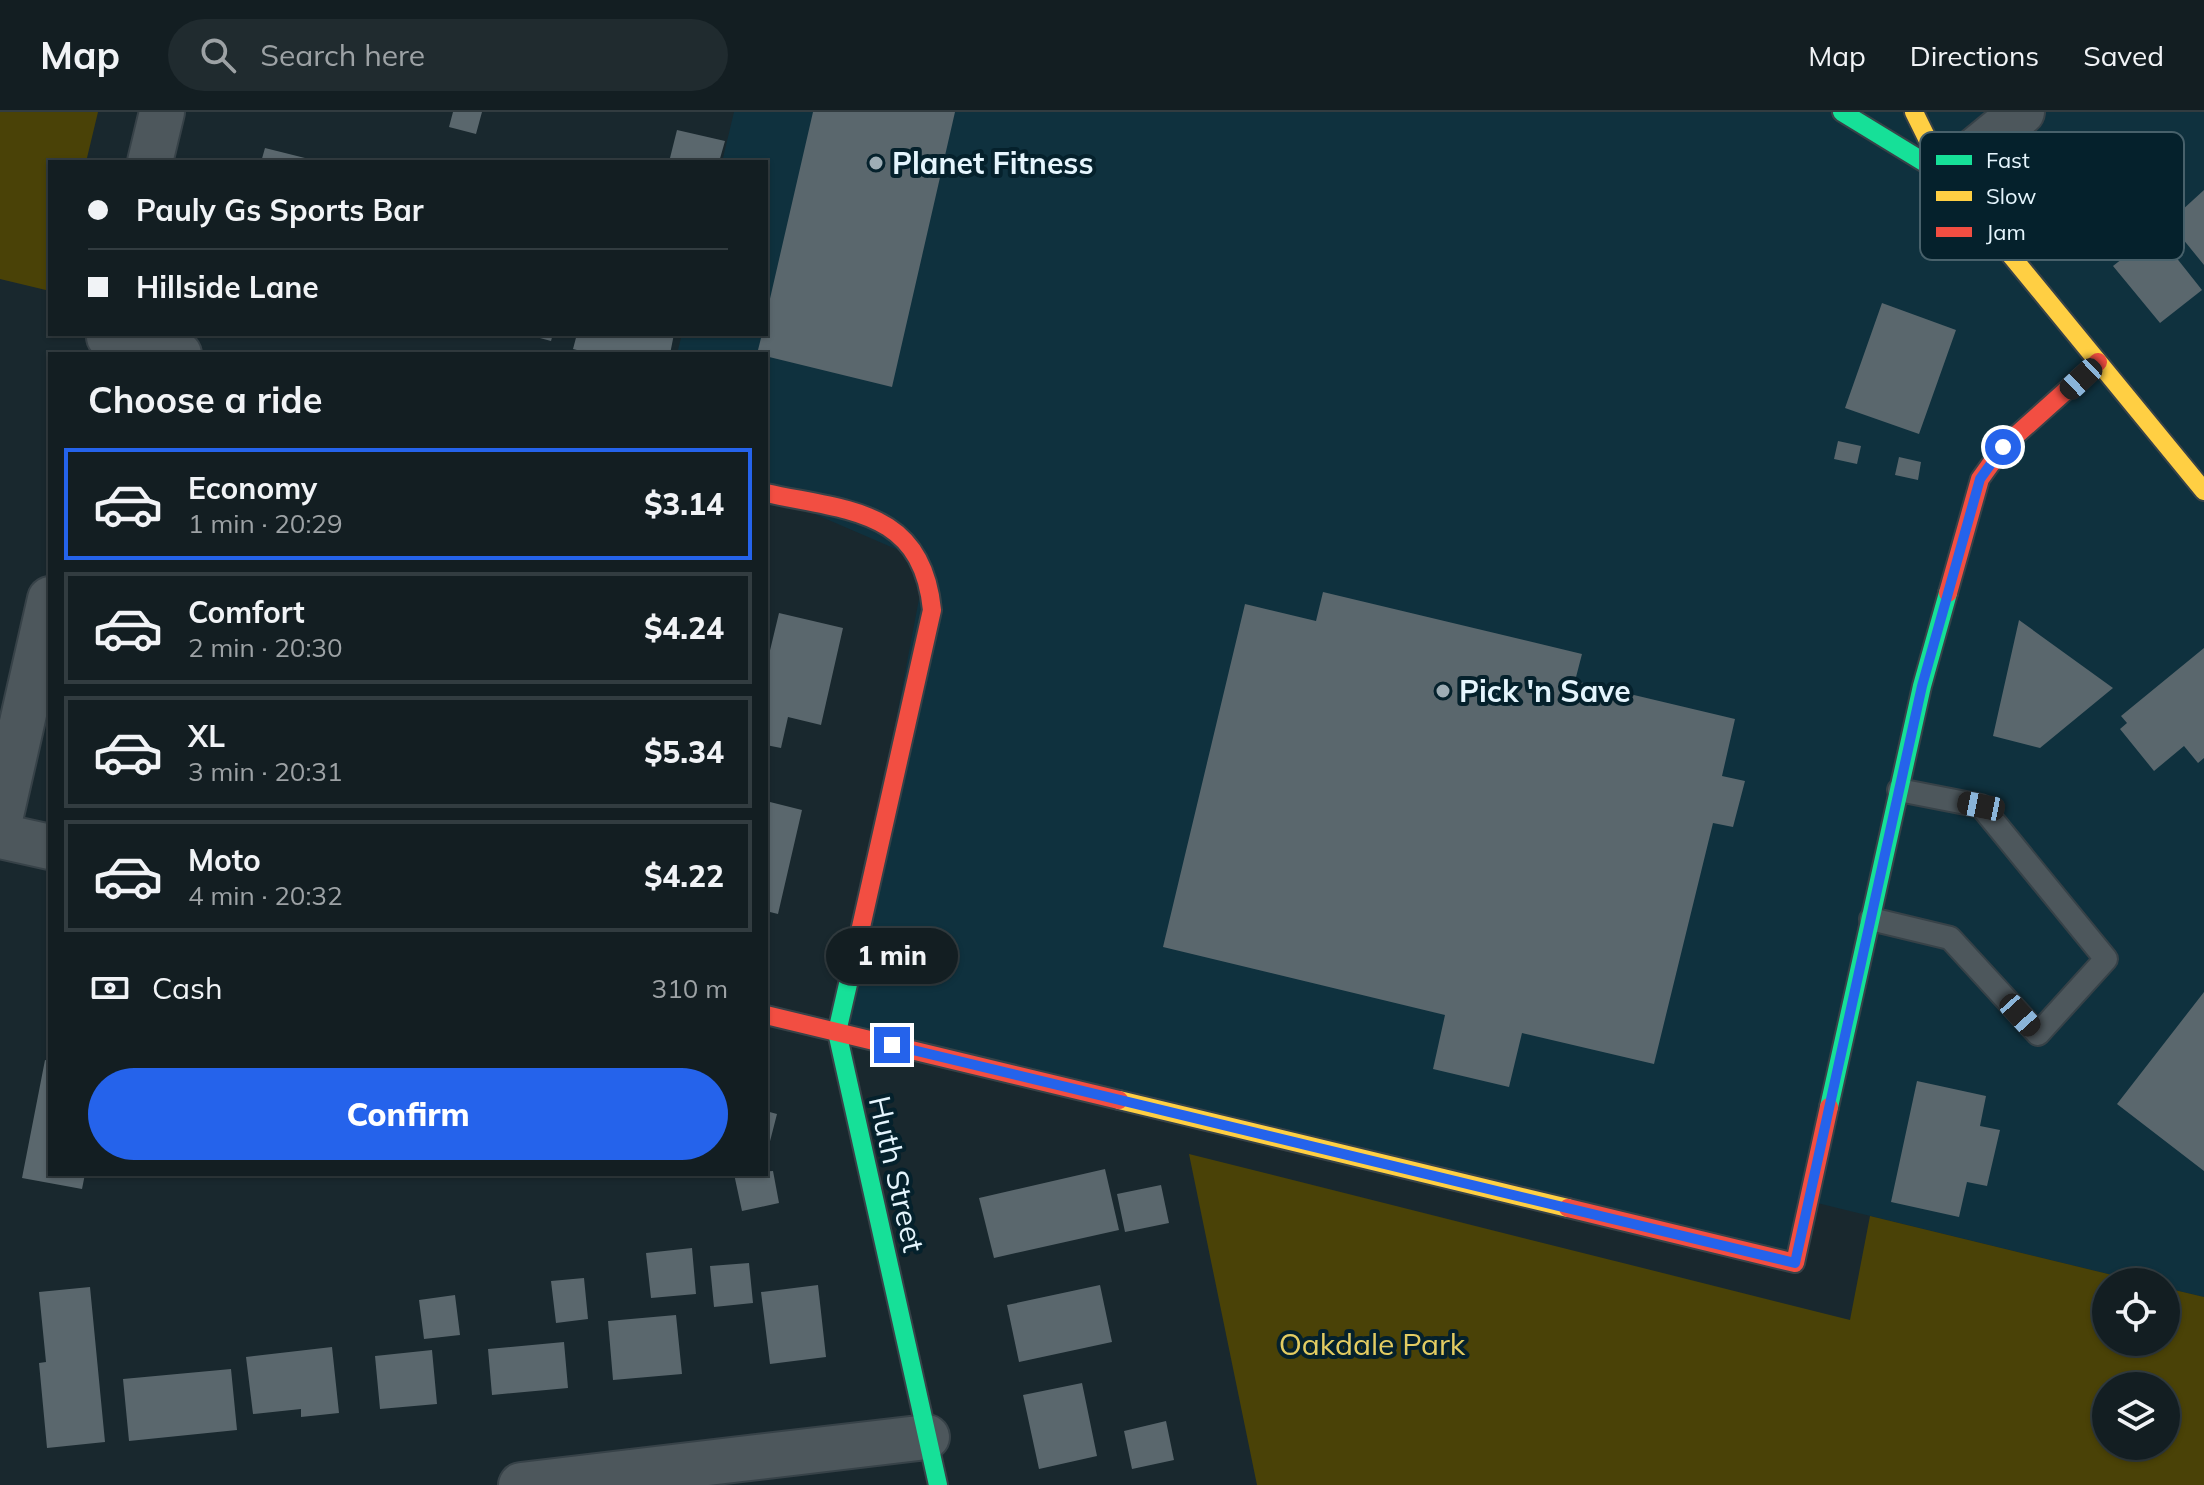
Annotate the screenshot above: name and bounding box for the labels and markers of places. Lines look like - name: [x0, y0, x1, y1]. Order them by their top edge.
- place label: Planet Fitness: [892, 144, 1093, 182]
- marker: Planet Fitness: [867, 154, 885, 172]
- place label: Pick 'n Save: [1459, 672, 1631, 710]
- marker: Pick 'n Save: [1434, 682, 1452, 700]

